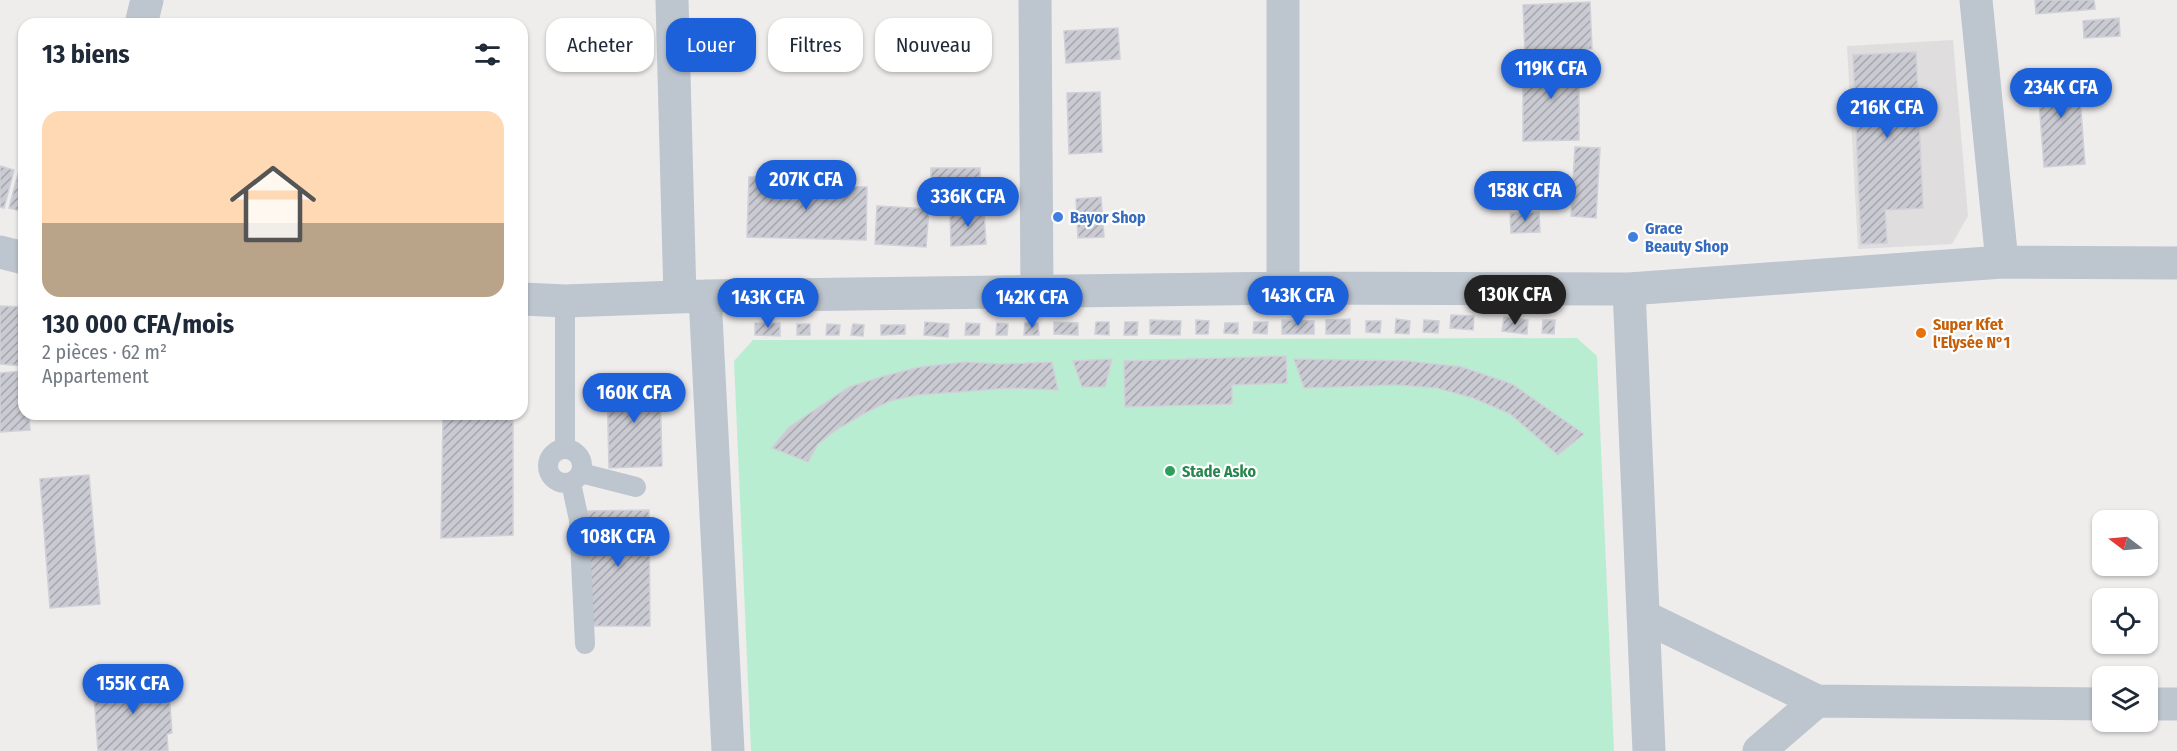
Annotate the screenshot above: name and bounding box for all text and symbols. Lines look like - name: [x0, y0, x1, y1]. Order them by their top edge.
- chip: Acheter: [546, 18, 654, 72]
- chip: Louer: [666, 18, 756, 72]
- chip: Filtres: [768, 18, 863, 72]
- chip: Nouveau: [875, 18, 992, 72]
- icon: filters: [471, 38, 504, 71]
- text: 13 biens: [42, 39, 130, 70]
- pin: 119K CFA: [1489, 49, 1613, 100]
- text: 119K CFA: [1515, 56, 1587, 80]
- pin: 234K CFA: [1999, 68, 2123, 119]
- text: 234K CFA: [2024, 75, 2098, 99]
- pin: 216K CFA: [1825, 88, 1949, 139]
- text: 216K CFA: [1851, 95, 1923, 119]
- icon: home: [219, 150, 327, 258]
- pin: 207K CFA: [744, 160, 868, 211]
- text: 207K CFA: [769, 167, 843, 191]
- pin: 158K CFA: [1463, 171, 1587, 222]
- pin: 336K CFA: [906, 177, 1030, 228]
- text: 158K CFA: [1488, 178, 1562, 202]
- text: 336K CFA: [931, 184, 1005, 208]
- place label: Bayor Shop: [1070, 208, 1146, 227]
- marker: Bayor Shop: [1051, 210, 1065, 224]
- place label: Grace Beauty Shop: [1645, 219, 1729, 256]
- marker: Grace Beauty Shop: [1626, 230, 1640, 244]
- pin: 130K CFA: [1453, 275, 1577, 326]
- pin: 143K CFA: [1236, 276, 1360, 327]
- pin: 143K CFA: [706, 278, 830, 329]
- pin: 142K CFA: [970, 278, 1094, 329]
- text: 130K CFA: [1478, 282, 1552, 306]
- text: 143K CFA: [1262, 283, 1334, 307]
- text: 143K CFA: [732, 285, 804, 309]
- text: 142K CFA: [996, 285, 1068, 309]
- text: 130 000 CFA/mois: [42, 309, 234, 340]
- place label: Super Kfet l'Elysée N°1: [1933, 315, 2010, 352]
- marker: Super Kfet l'Elysée N°1: [1914, 326, 1928, 340]
- text: 2 pièces · 62 m²: [42, 340, 167, 364]
- text: Appartement: [42, 364, 149, 388]
- pin: 160K CFA: [572, 373, 696, 424]
- text: 160K CFA: [597, 380, 671, 404]
- place label: Stade Asko: [1182, 462, 1257, 481]
- marker: Stade Asko: [1163, 464, 1177, 478]
- north arrow: [2092, 510, 2158, 576]
- map controls: [2092, 510, 2158, 732]
- pin: 108K CFA: [556, 517, 680, 568]
- text: 108K CFA: [581, 524, 655, 548]
- button: locate: [2092, 588, 2158, 654]
- pin: 155K CFA: [71, 664, 195, 715]
- button: layers: [2092, 666, 2158, 732]
- text: 155K CFA: [97, 671, 169, 695]

